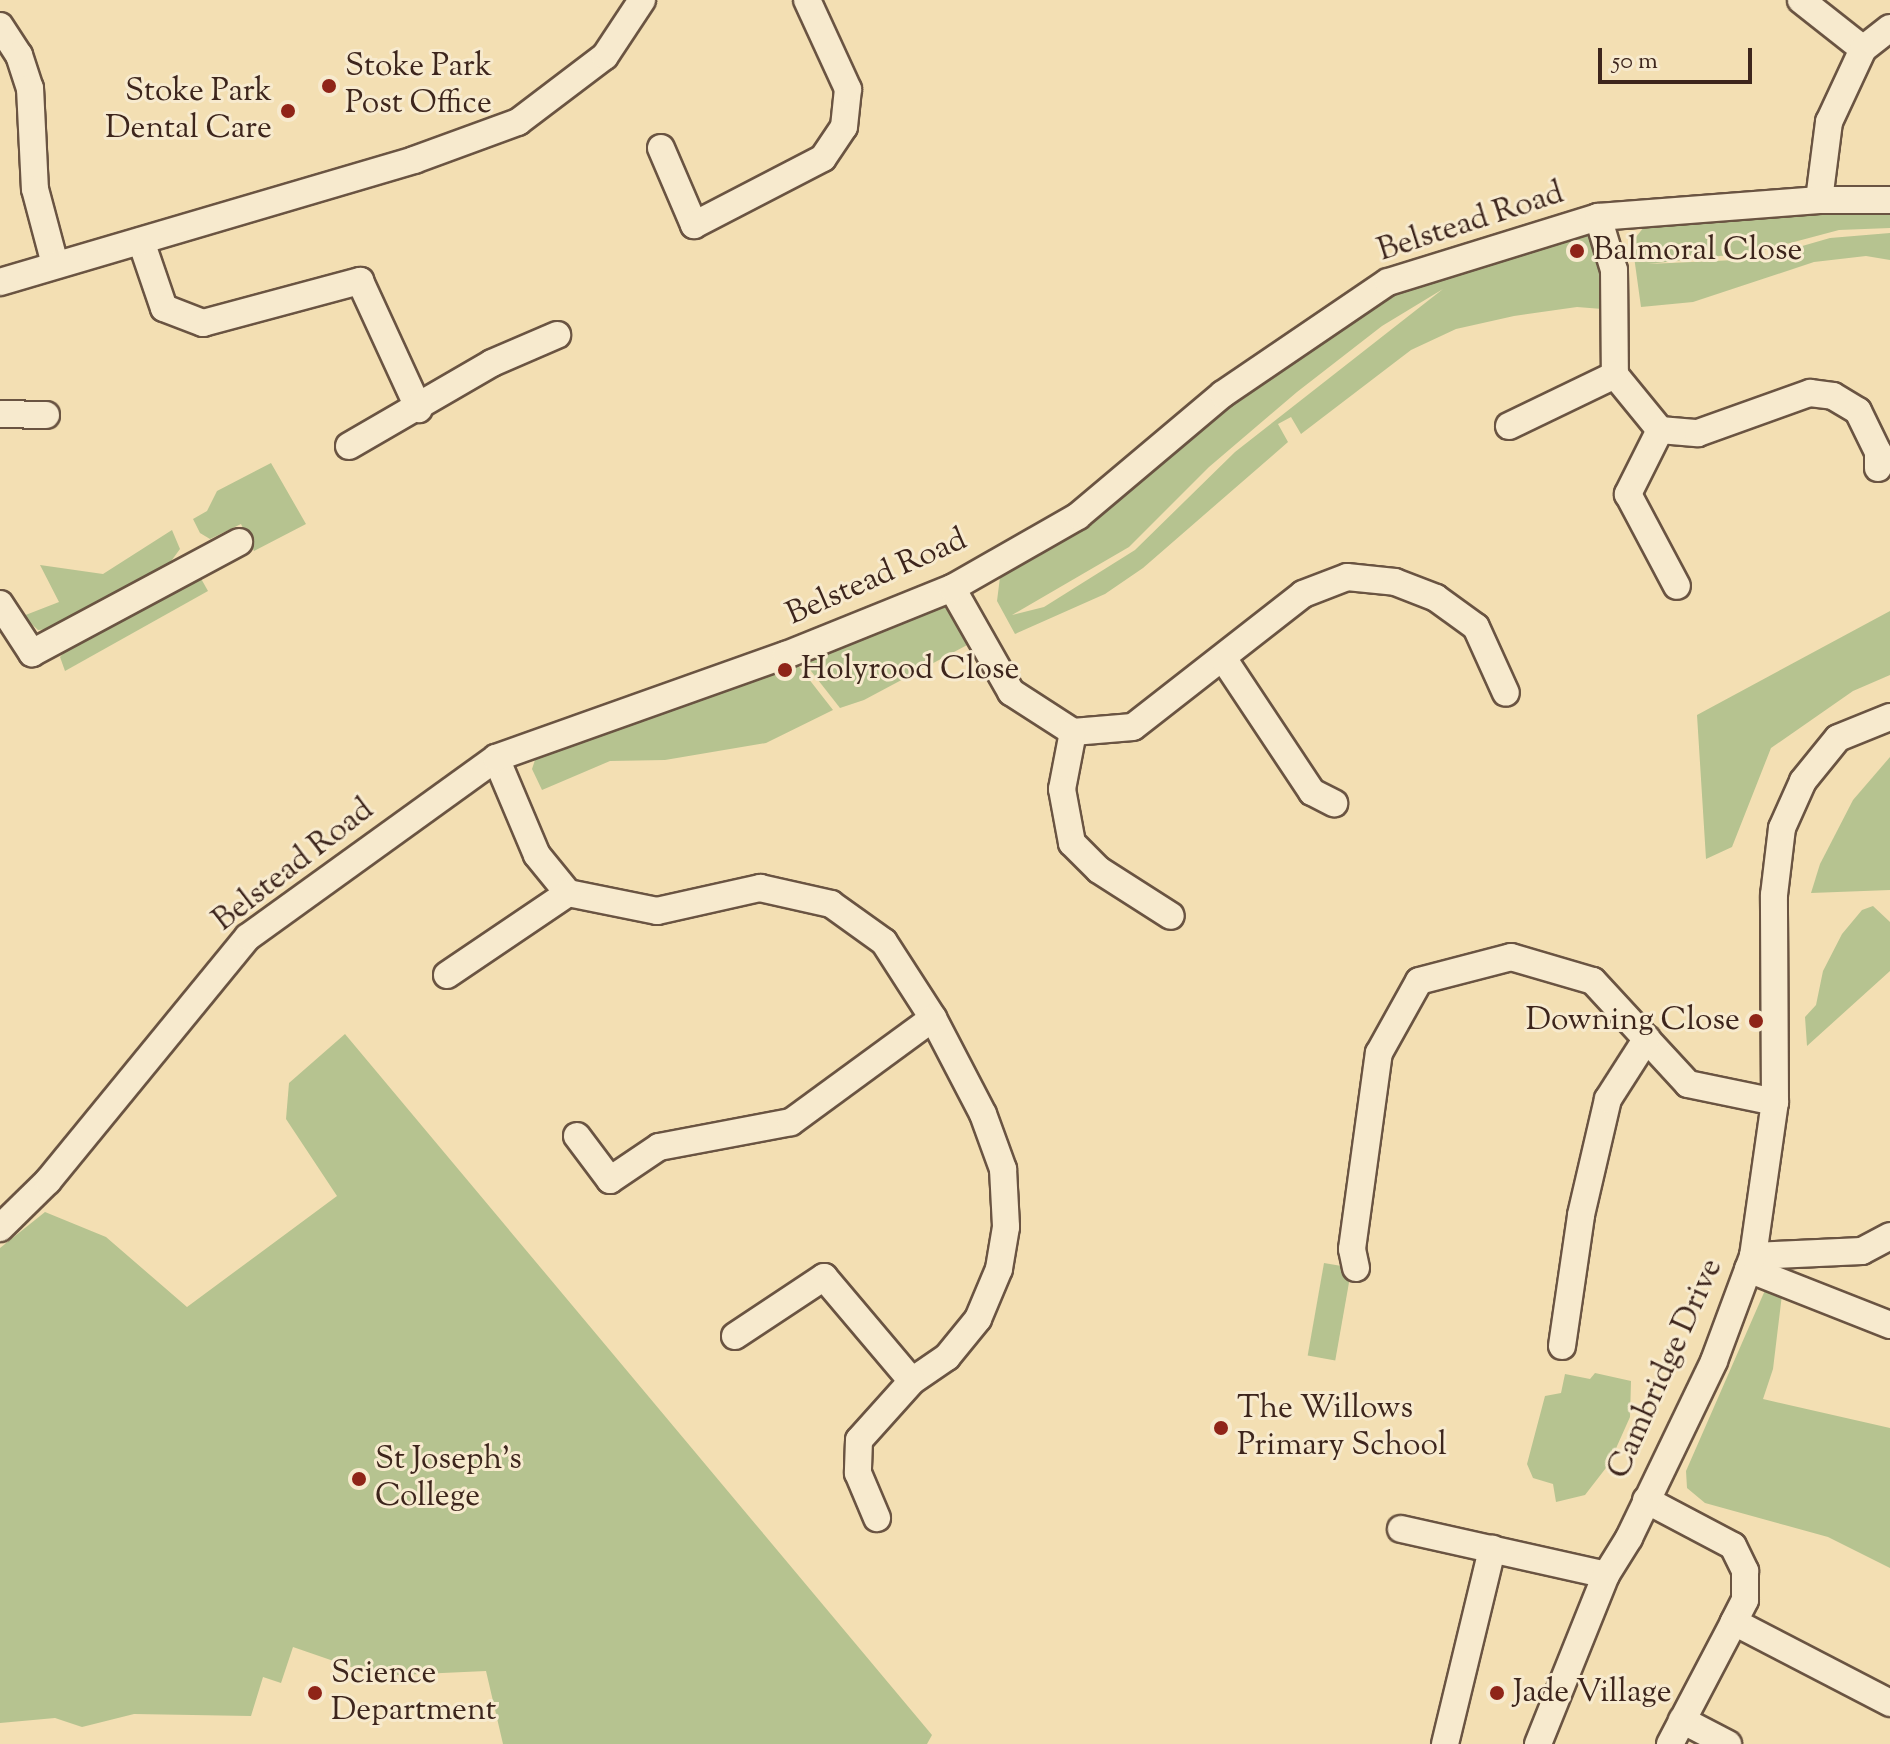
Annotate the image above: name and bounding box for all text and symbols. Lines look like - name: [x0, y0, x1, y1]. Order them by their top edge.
- scale bar: [1602, 32, 1756, 82]
- text: 50 m: [1612, 45, 1658, 79]
- place label: Stoke Park Post Office: [345, 49, 492, 124]
- place label: Stoke Park Dental Care: [105, 74, 272, 149]
- marker: Stoke Park Post Office: [320, 77, 338, 95]
- marker: Stoke Park Dental Care: [279, 102, 297, 120]
- street label: Belstead Road: [1373, 175, 1569, 271]
- place label: Balmoral Close: [1593, 232, 1802, 270]
- marker: Balmoral Close: [1568, 242, 1586, 260]
- street label: Belstead Road: [781, 521, 973, 635]
- place label: Holyrood Close: [801, 651, 1020, 689]
- marker: Holyrood Close: [776, 661, 794, 679]
- street label: Belstead Road: [206, 791, 382, 941]
- place label: Downing Close: [1526, 1002, 1740, 1040]
- marker: Downing Close: [1747, 1012, 1765, 1030]
- street label: Cambridge Drive: [1600, 1253, 1732, 1485]
- place label: The Willows Primary School: [1237, 1391, 1447, 1466]
- marker: The Willows Primary School: [1212, 1419, 1230, 1437]
- place label: St Joseph's College: [375, 1442, 522, 1517]
- marker: St Joseph's College: [350, 1470, 368, 1488]
- place label: Science Department: [331, 1656, 497, 1731]
- place label: Jade Village: [1513, 1674, 1672, 1712]
- marker: Science Department: [306, 1684, 324, 1702]
- marker: Jade Village: [1488, 1684, 1506, 1702]

